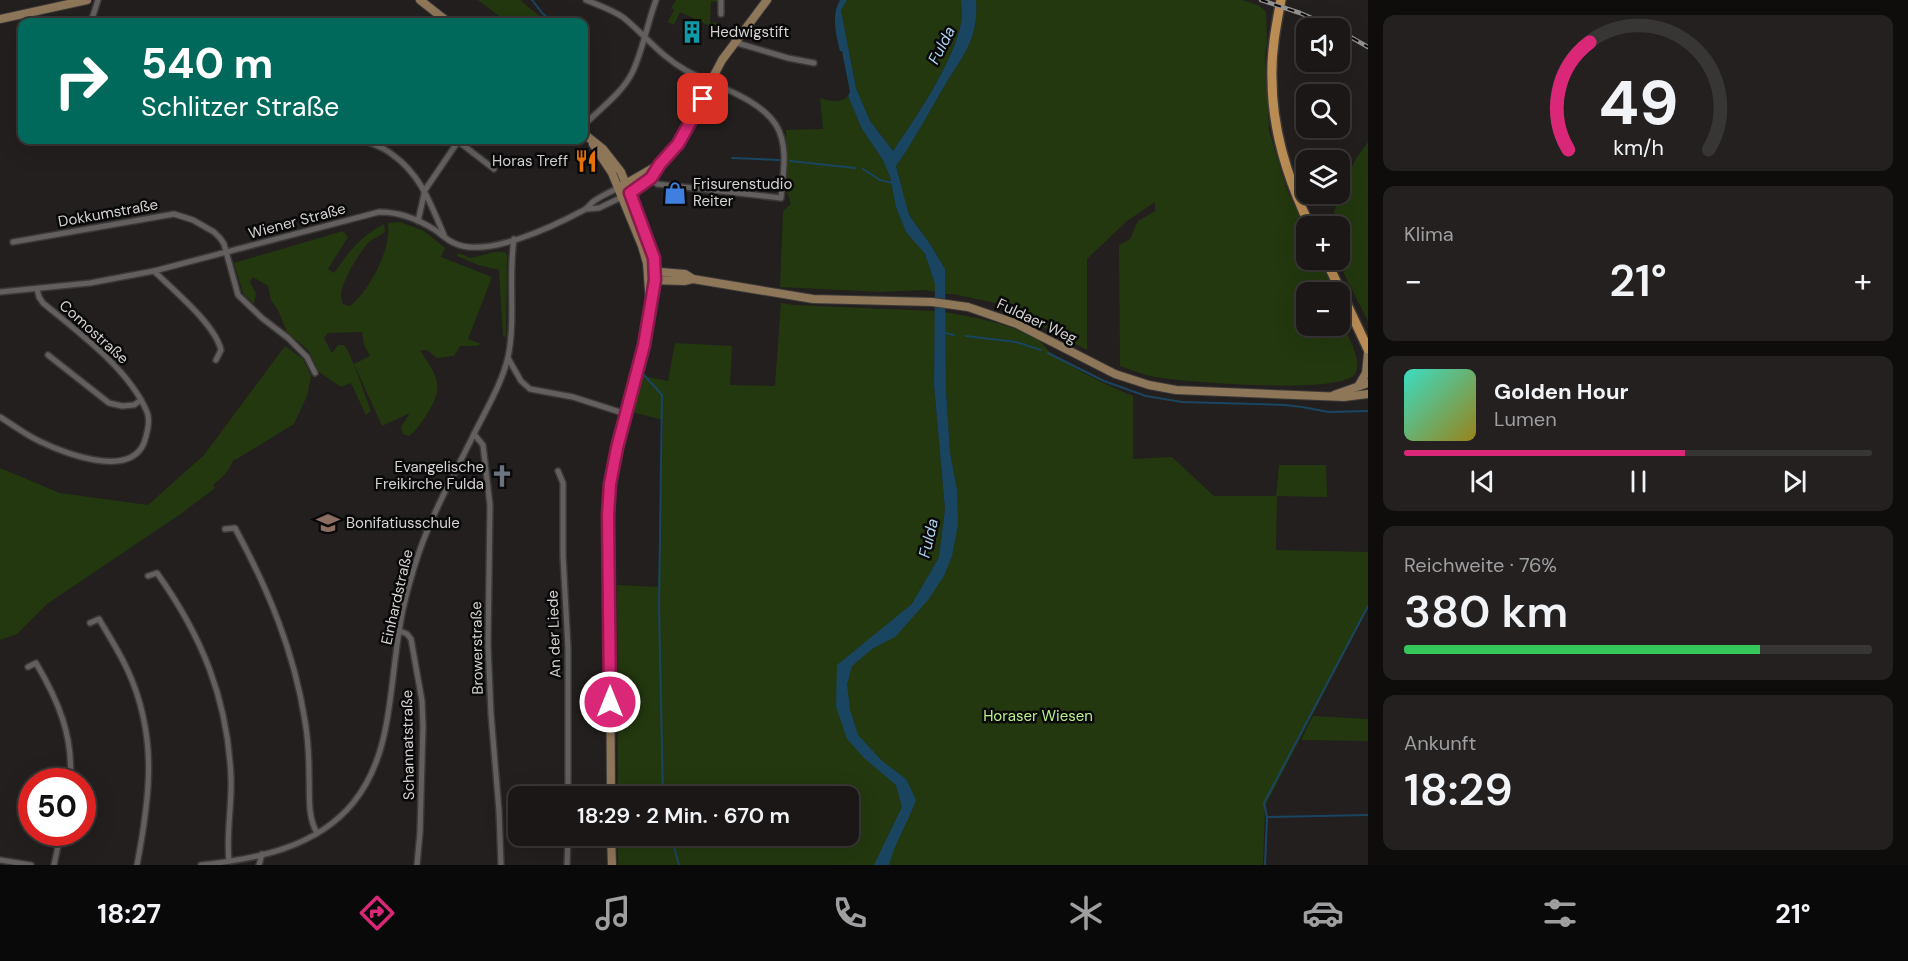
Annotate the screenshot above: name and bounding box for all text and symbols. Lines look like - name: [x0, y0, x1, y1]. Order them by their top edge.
- map controls: [1296, 18, 1350, 336]
- button: sound: [1296, 18, 1350, 72]
- building icon: Hedwigstift: [679, 19, 705, 45]
- place label: Hedwigstift: [710, 22, 789, 42]
- water label: Fulda: [923, 22, 960, 68]
- text: 540 m: [141, 36, 273, 91]
- icon: right: [42, 42, 120, 120]
- text: 49: [1598, 62, 1678, 143]
- pin: [677, 73, 728, 124]
- icon: arrive: [686, 82, 719, 115]
- button: search: [1296, 84, 1350, 138]
- text: Schlitzer Straße: [141, 89, 339, 124]
- text: km/h: [1613, 134, 1663, 162]
- restaurant icon: Horas Treff: [573, 148, 599, 174]
- button: layers: [1296, 150, 1350, 204]
- place label: Horas Treff: [492, 151, 568, 171]
- place label: Frisurenstudio Reiter: [693, 174, 792, 211]
- shop icon: Frisurenstudio Reiter: [662, 180, 688, 206]
- street label: Dokkumstraße: [56, 194, 160, 232]
- street label: Wiener Straße: [246, 198, 348, 244]
- button: +: [1296, 216, 1350, 270]
- text: Klima: [1404, 221, 1454, 247]
- text: 21°: [1609, 251, 1667, 310]
- text: −: [1404, 259, 1422, 302]
- text: +: [1854, 259, 1872, 302]
- button: −: [1296, 282, 1350, 336]
- street label: Fuldaer Weg: [994, 294, 1080, 348]
- street label: Comostraße: [55, 295, 133, 369]
- text: Golden Hour: [1494, 377, 1629, 406]
- text: Lumen: [1494, 406, 1557, 432]
- place label: Evangelische Freikirche Fulda: [375, 457, 484, 494]
- church icon: Evangelische Freikirche Fulda: [489, 463, 515, 489]
- icon: previous: [1466, 465, 1499, 498]
- icon: pause: [1622, 465, 1655, 498]
- icon: next: [1778, 465, 1811, 498]
- school or university icon: Bonifatiusschule: [315, 510, 341, 536]
- place label: Bonifatiusschule: [346, 513, 460, 533]
- water label: Fulda: [914, 516, 943, 560]
- street label: Einhardstraße: [376, 547, 418, 647]
- text: Reichweite · 76%: [1404, 552, 1557, 578]
- text: 380 km: [1404, 582, 1568, 641]
- street label: An der Liede: [542, 590, 566, 678]
- street label: Browerstraße: [466, 601, 488, 695]
- position arrow: [578, 670, 642, 734]
- street label: Schannatstraße: [397, 690, 419, 800]
- park label: Horaser Wiesen: [983, 706, 1093, 726]
- text: Ankunft: [1404, 730, 1476, 756]
- text: 18:29: [1404, 760, 1513, 819]
- speed limit sign: 50: [18, 768, 96, 846]
- text: 18:29 · 2 Min. · 670 m: [577, 801, 790, 830]
- icon: directions: [356, 892, 398, 934]
- icon: music: [592, 892, 634, 934]
- icon: phone: [829, 892, 871, 934]
- icon: climate: [1065, 892, 1107, 934]
- icon: car: [1302, 892, 1344, 934]
- icon: filters: [1539, 892, 1581, 934]
- text: 18:27: [97, 896, 161, 931]
- text: 21°: [1775, 896, 1811, 931]

